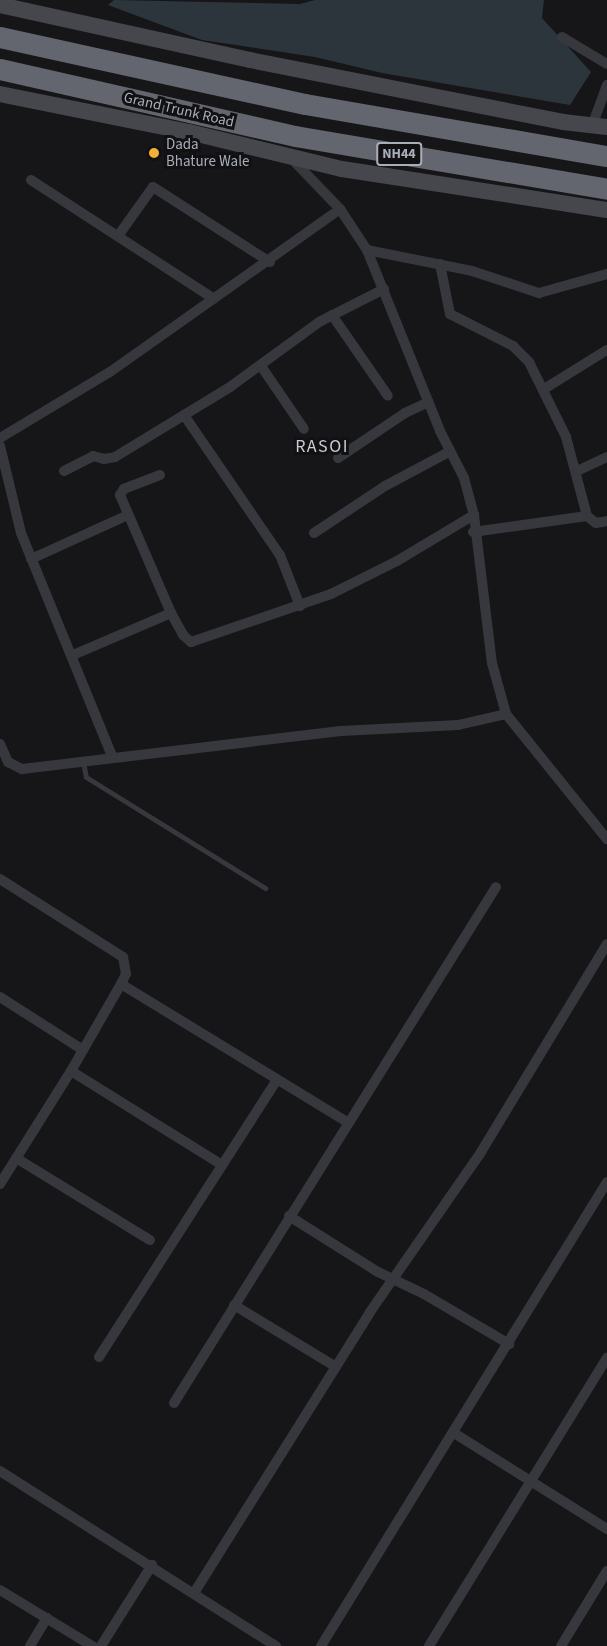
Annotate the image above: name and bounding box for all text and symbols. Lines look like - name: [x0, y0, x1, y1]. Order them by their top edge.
- street label: Grand Trunk Road: [122, 89, 236, 131]
- place label: Dada Bhature Wale: [166, 135, 249, 170]
- road number: NH44: [375, 143, 423, 165]
- marker: Dada Bhature Wale: [147, 146, 161, 160]
- district label: RASOI: [295, 436, 349, 458]

